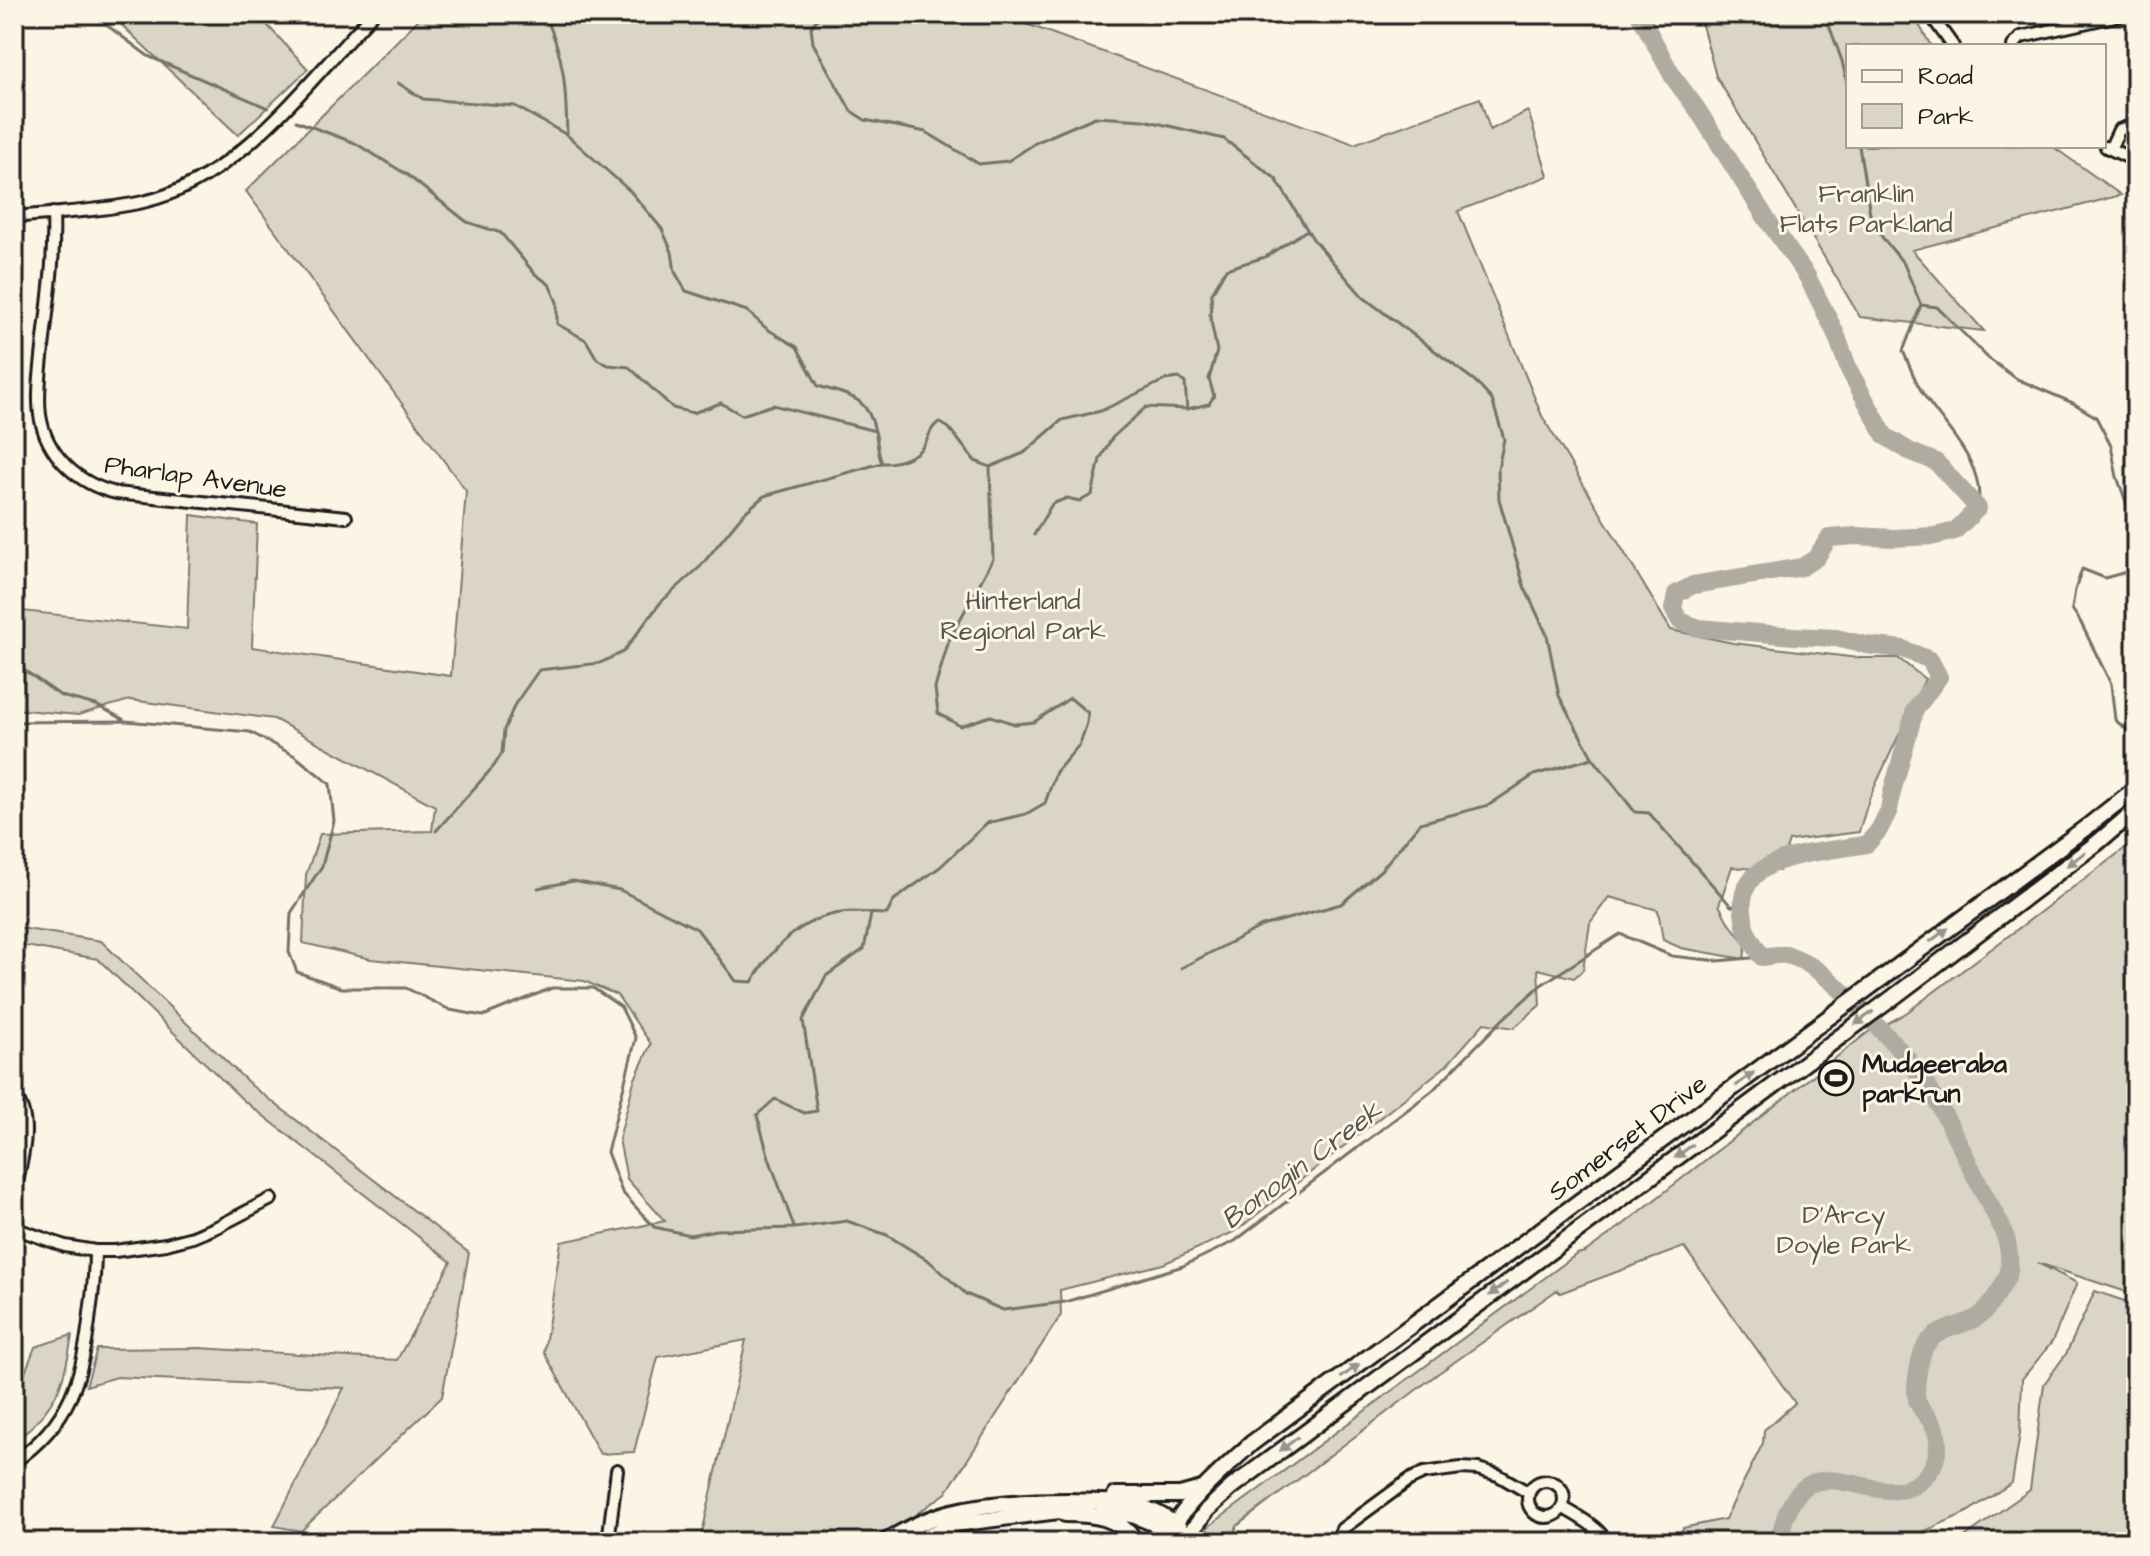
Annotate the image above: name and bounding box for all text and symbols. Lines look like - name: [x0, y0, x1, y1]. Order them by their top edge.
- legend: [1846, 44, 2106, 148]
- text: Road: [1918, 60, 1973, 94]
- text: Park: [1918, 100, 1974, 134]
- park label: Franklin Flats Parkland: [1779, 176, 1953, 242]
- street label: Pharlap Avenue: [102, 446, 289, 508]
- park label: Hinterland Regional Park: [940, 583, 1106, 651]
- one-way arrow: [2065, 851, 2086, 866]
- one-way arrow: [1929, 928, 1949, 944]
- one-way arrow: [1854, 1010, 1874, 1026]
- place label: Mudgeeraba parkrun: [1862, 1046, 2008, 1112]
- sports icon: Mudgeeraba parkrun: [1817, 1059, 1855, 1097]
- street label: Somerset Drive: [1541, 1066, 1715, 1210]
- one-way arrow: [1735, 1072, 1755, 1088]
- water label: Bonogin Creek: [1213, 1091, 1392, 1239]
- one-way arrow: [1674, 1143, 1695, 1158]
- park label: D'Arcy Doyle Park: [1777, 1197, 1911, 1265]
- one-way arrow: [1487, 1281, 1508, 1296]
- one-way arrow: [1340, 1363, 1361, 1379]
- one-way arrow: [1278, 1436, 1299, 1451]

